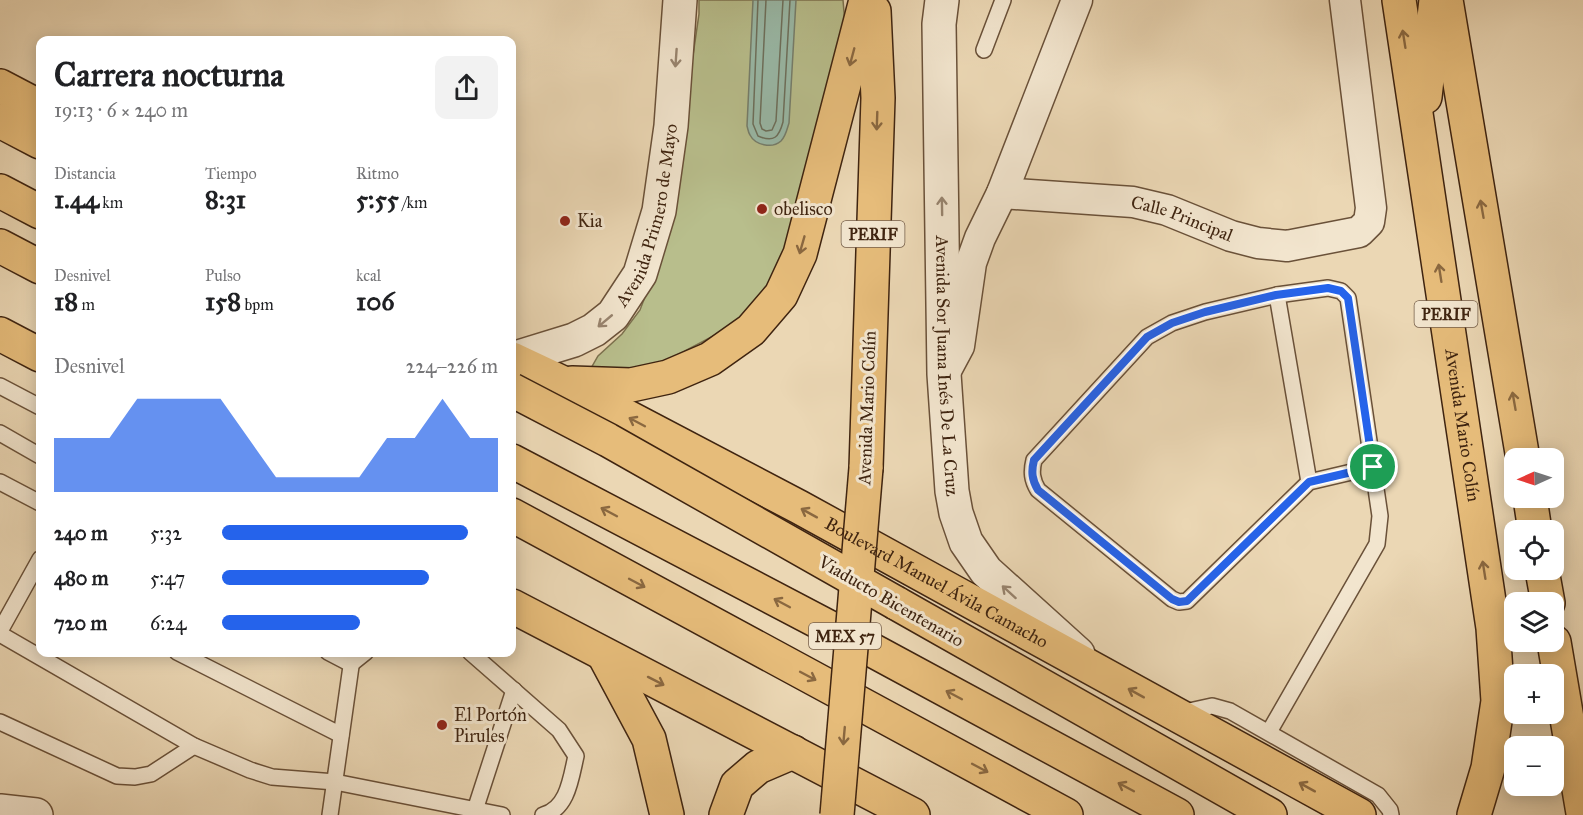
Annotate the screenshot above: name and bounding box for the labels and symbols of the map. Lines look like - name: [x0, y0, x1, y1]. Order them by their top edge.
- one-way arrow: [1399, 29, 1410, 49]
- one-way arrow: [845, 47, 857, 66]
- one-way arrow: [670, 48, 681, 68]
- one-way arrow: [872, 111, 883, 131]
- street label: Avenida Primero de Mayo: [610, 122, 682, 312]
- street label: Calle Principal: [1129, 191, 1236, 247]
- one-way arrow: [936, 196, 947, 216]
- place label: obelisco: [774, 198, 833, 220]
- one-way arrow: [1476, 200, 1487, 219]
- marker: obelisco: [755, 202, 769, 216]
- place label: Kia: [577, 210, 603, 232]
- marker: Kia: [558, 214, 572, 228]
- road number: PERIF: [842, 221, 904, 247]
- street label: Avenida Sor Juana Inés De La Cruz: [931, 234, 964, 498]
- one-way arrow: [796, 235, 808, 254]
- one-way arrow: [1434, 264, 1445, 283]
- road number: PERIF: [1414, 301, 1478, 327]
- one-way arrow: [597, 315, 613, 328]
- street label: Avenida Mario Colín: [853, 330, 881, 486]
- street label: Avenida Mario Colín: [1440, 346, 1485, 503]
- one-way arrow: [1508, 392, 1519, 412]
- one-way arrow: [629, 416, 646, 428]
- pin: [1347, 441, 1398, 492]
- north arrow: [1504, 448, 1564, 508]
- one-way arrow: [601, 506, 619, 517]
- one-way arrow: [801, 507, 819, 518]
- street label: Boulevard Manuel Ávila Camacho: [821, 512, 1052, 653]
- street label: Viaducto Bicentenario: [814, 550, 968, 652]
- one-way arrow: [1479, 560, 1490, 580]
- one-way arrow: [628, 577, 645, 589]
- one-way arrow: [1002, 585, 1017, 599]
- one-way arrow: [774, 597, 791, 609]
- road number: MEX 57: [809, 623, 881, 649]
- one-way arrow: [799, 671, 817, 682]
- one-way arrow: [647, 676, 665, 688]
- one-way arrow: [1128, 687, 1146, 698]
- one-way arrow: [946, 689, 963, 701]
- place label: El Portón Pirules: [454, 704, 527, 747]
- marker: El Portón Pirules: [435, 718, 449, 732]
- one-way arrow: [838, 725, 849, 745]
- one-way arrow: [971, 762, 988, 774]
- one-way arrow: [1117, 781, 1135, 792]
- one-way arrow: [1299, 781, 1316, 793]

